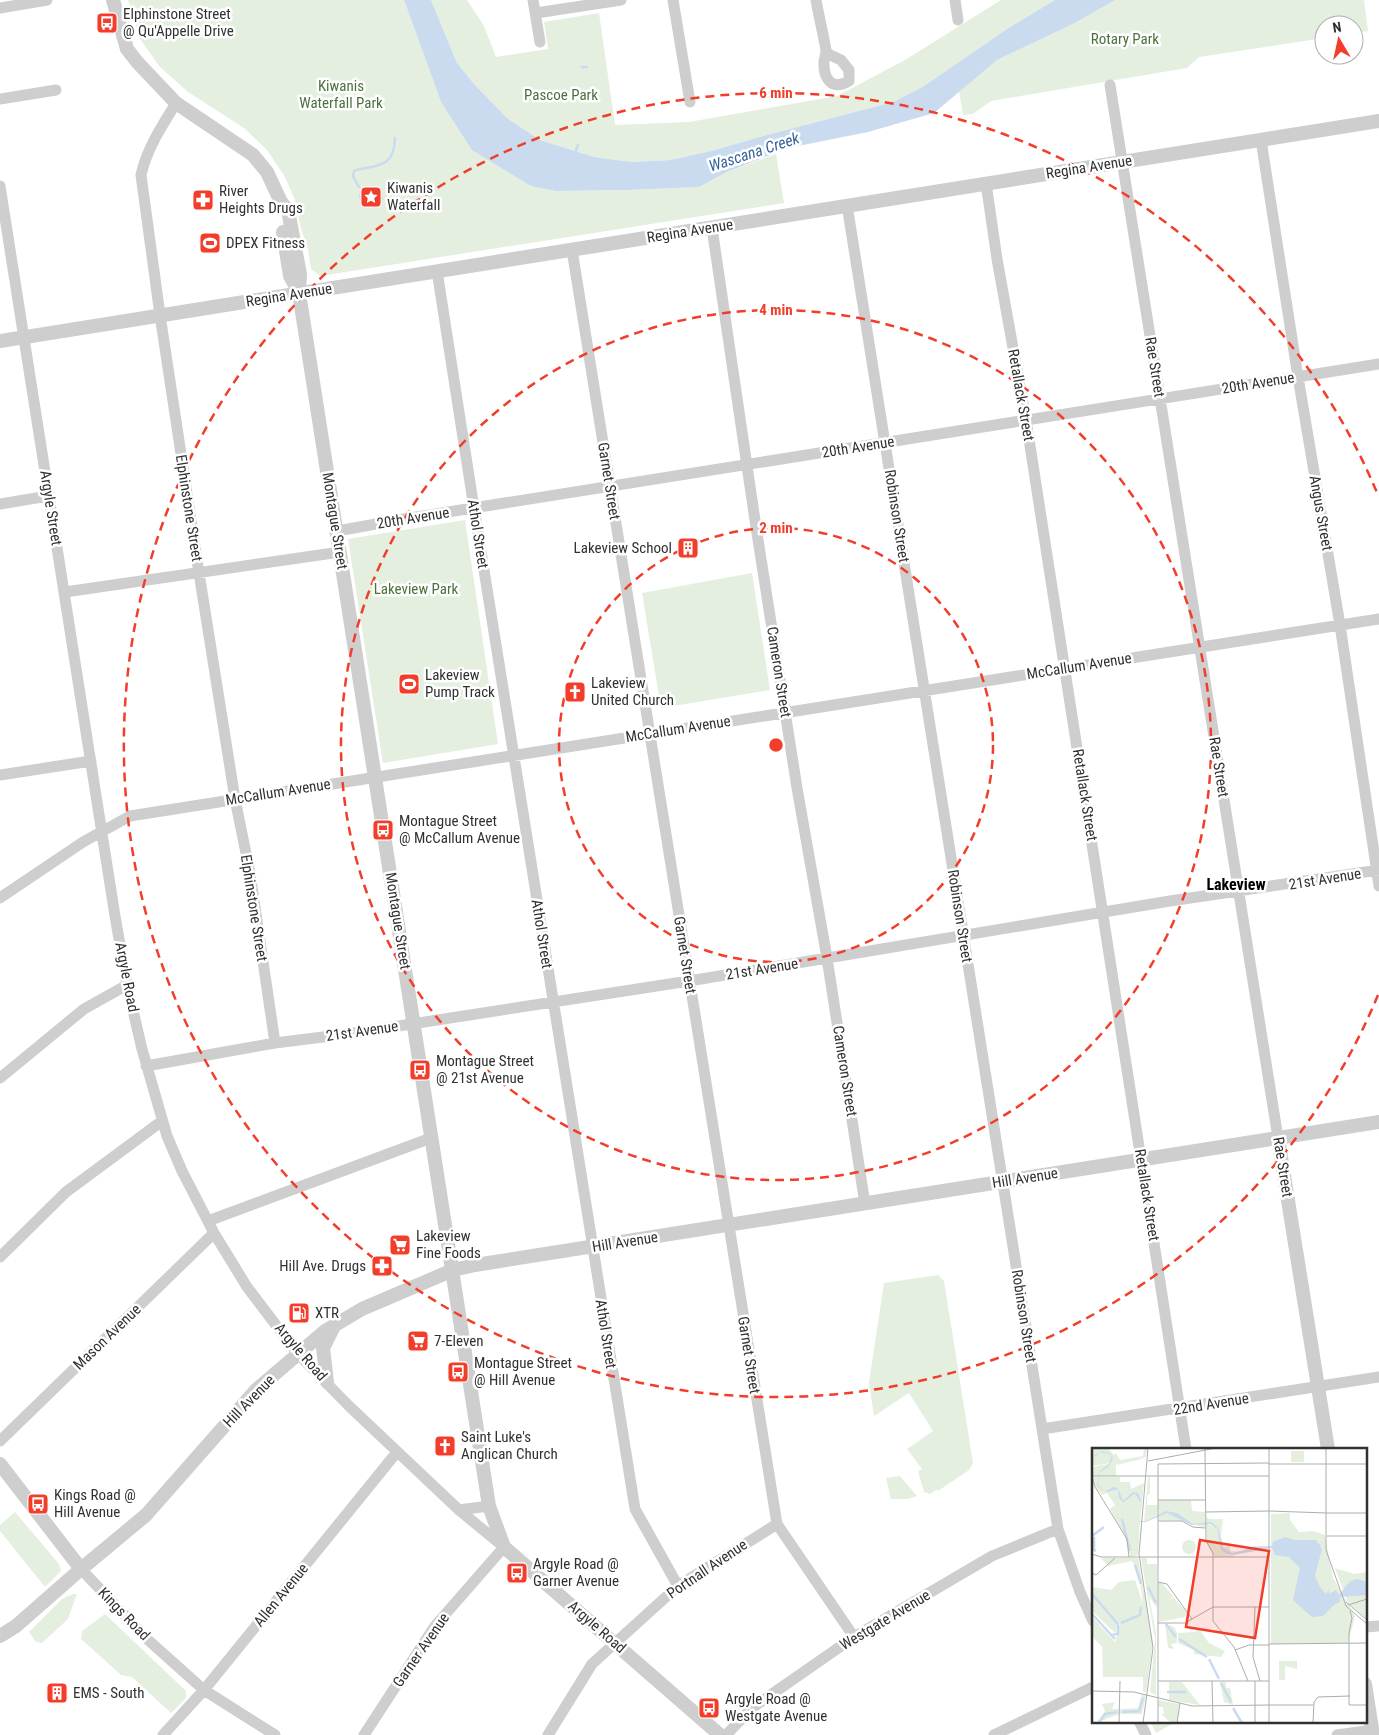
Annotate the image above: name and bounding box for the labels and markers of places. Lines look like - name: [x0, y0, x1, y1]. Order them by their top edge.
- place label: Elphinstone Street @ Qu'Appelle Drive: [123, 5, 234, 40]
- bus stop icon: Elphinstone Street @ Qu'Appelle Drive: [95, 11, 119, 35]
- place label: Kiwanis Waterfall: [387, 179, 440, 214]
- place label: River Heights Drugs: [219, 182, 303, 217]
- place icon: Kiwanis Waterfall: [359, 185, 383, 209]
- pharmacy icon: River Heights Drugs: [191, 188, 215, 212]
- sports icon: DPEX Fitness: [198, 231, 222, 255]
- place label: DPEX Fitness: [226, 234, 305, 252]
- building icon: Lakeview School: [676, 536, 700, 560]
- place label: Lakeview School: [574, 539, 672, 557]
- place label: Lakeview Pump Track: [425, 666, 495, 701]
- sports icon: Lakeview Pump Track: [397, 672, 421, 696]
- place label: Lakeview United Church: [591, 674, 674, 709]
- church icon: Lakeview United Church: [563, 680, 587, 704]
- centre of rings: [767, 736, 785, 754]
- place label: Montague Street @ McCallum Avenue: [399, 812, 520, 847]
- bus stop icon: Montague Street @ McCallum Avenue: [371, 818, 395, 842]
- place label: Montague Street @ 21st Avenue: [436, 1052, 534, 1087]
- bus stop icon: Montague Street @ 21st Avenue: [408, 1058, 432, 1082]
- place label: Lakeview Fine Foods: [416, 1227, 481, 1262]
- supermarket icon: Lakeview Fine Foods: [388, 1233, 412, 1257]
- pharmacy icon: Hill Ave. Drugs: [370, 1254, 394, 1278]
- place label: Hill Ave. Drugs: [279, 1257, 366, 1275]
- fuel station icon: XTR: [287, 1301, 311, 1325]
- place label: XTR: [315, 1304, 339, 1322]
- supermarket icon: 7-Eleven: [406, 1329, 430, 1353]
- place label: 7-Eleven: [434, 1332, 484, 1350]
- place label: Montague Street @ Hill Avenue: [474, 1354, 572, 1389]
- bus stop icon: Montague Street @ Hill Avenue: [446, 1360, 470, 1384]
- place label: Saint Luke's Anglican Church: [461, 1428, 558, 1463]
- church icon: Saint Luke's Anglican Church: [433, 1434, 457, 1458]
- place label: Kings Road @ Hill Avenue: [54, 1486, 136, 1521]
- bus stop icon: Kings Road @ Hill Avenue: [26, 1492, 50, 1516]
- place label: Argyle Road @ Garner Avenue: [533, 1555, 619, 1590]
- bus stop icon: Argyle Road @ Garner Avenue: [505, 1561, 529, 1585]
- building icon: EMS - South: [45, 1681, 69, 1705]
- place label: EMS - South: [73, 1684, 144, 1702]
- place label: Argyle Road @ Westgate Avenue: [725, 1690, 827, 1725]
- bus stop icon: Argyle Road @ Westgate Avenue: [697, 1696, 721, 1720]

